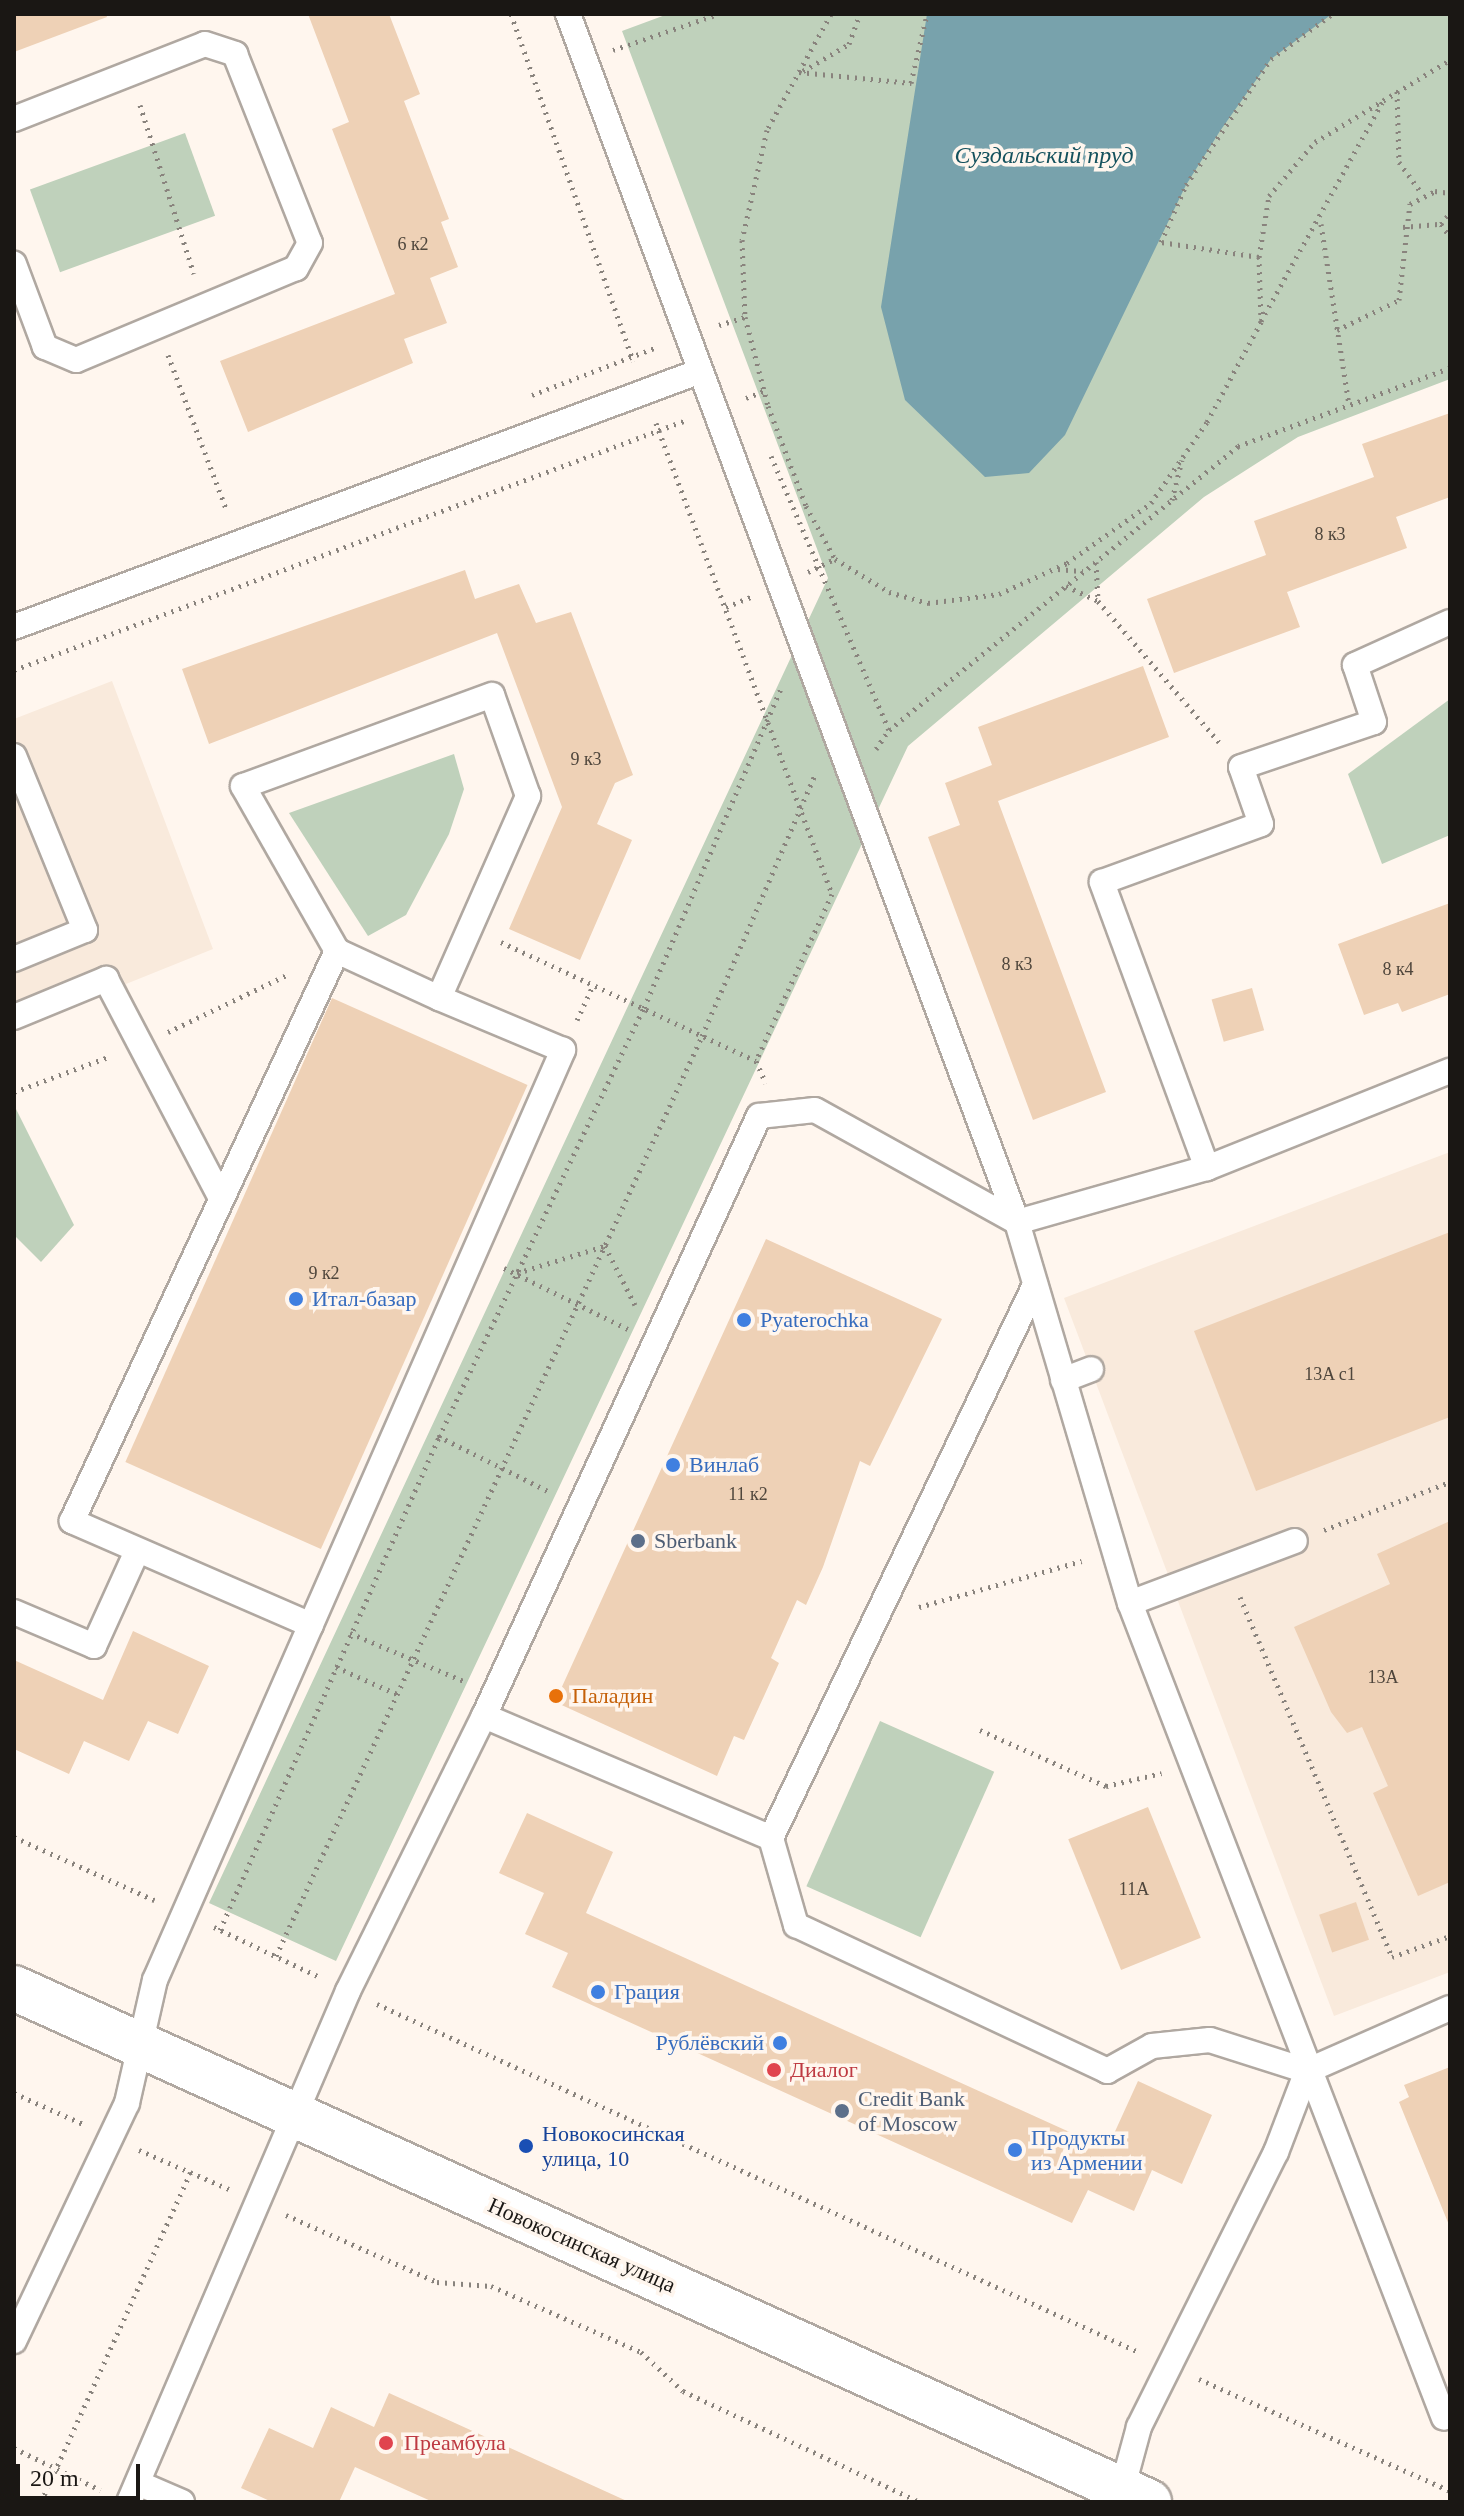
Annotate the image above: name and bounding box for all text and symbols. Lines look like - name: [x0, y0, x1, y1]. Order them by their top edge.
- water label: Суздальский пруд: [954, 142, 1134, 170]
- house number: 6 к2: [397, 233, 429, 255]
- house number: 8 к3: [1314, 523, 1346, 545]
- house number: 9 к3: [570, 748, 602, 770]
- house number: 8 к3: [1001, 953, 1033, 975]
- house number: 8 к4: [1382, 958, 1414, 980]
- house number: 9 к2: [308, 1262, 340, 1284]
- place label: Итал-базар: [312, 1286, 416, 1312]
- marker: Итал-базар: [287, 1290, 305, 1308]
- place label: Pyaterochka: [760, 1307, 869, 1333]
- marker: Pyaterochka: [735, 1311, 753, 1329]
- house number: 13A c1: [1304, 1363, 1356, 1385]
- place label: Винлаб: [689, 1452, 759, 1478]
- marker: Винлаб: [664, 1456, 682, 1474]
- house number: 11 к2: [728, 1483, 768, 1505]
- place label: Sberbank: [654, 1528, 737, 1554]
- marker: Sberbank: [629, 1532, 647, 1550]
- house number: 13А: [1368, 1666, 1398, 1688]
- place label: Паладин: [572, 1683, 653, 1709]
- marker: Паладин: [547, 1687, 565, 1705]
- house number: 11А: [1119, 1878, 1149, 1900]
- place label: Грация: [614, 1979, 680, 2005]
- marker: Грация: [589, 1983, 607, 2001]
- place label: Рублёвский: [655, 2030, 764, 2056]
- marker: Рублёвский: [771, 2034, 789, 2052]
- place label: Диалог: [790, 2057, 858, 2083]
- marker: Диалог: [765, 2061, 783, 2079]
- place label: Credit Bank of Moscow: [858, 2085, 965, 2136]
- marker: Credit Bank of Moscow: [833, 2102, 851, 2120]
- place label: Новокосинская улица, 10: [542, 2120, 685, 2172]
- place label: Продукты из Армении: [1031, 2124, 1143, 2176]
- marker: Новокосинская улица, 10: [517, 2137, 535, 2155]
- marker: Продукты из Армении: [1006, 2141, 1024, 2159]
- street label: Новокосинская улица: [484, 2192, 680, 2298]
- place label: Преамбула: [404, 2430, 506, 2456]
- marker: Преамбула: [375, 2432, 397, 2454]
- scale bar: [20, 2448, 144, 2498]
- text: 20 m: [30, 2465, 79, 2491]

